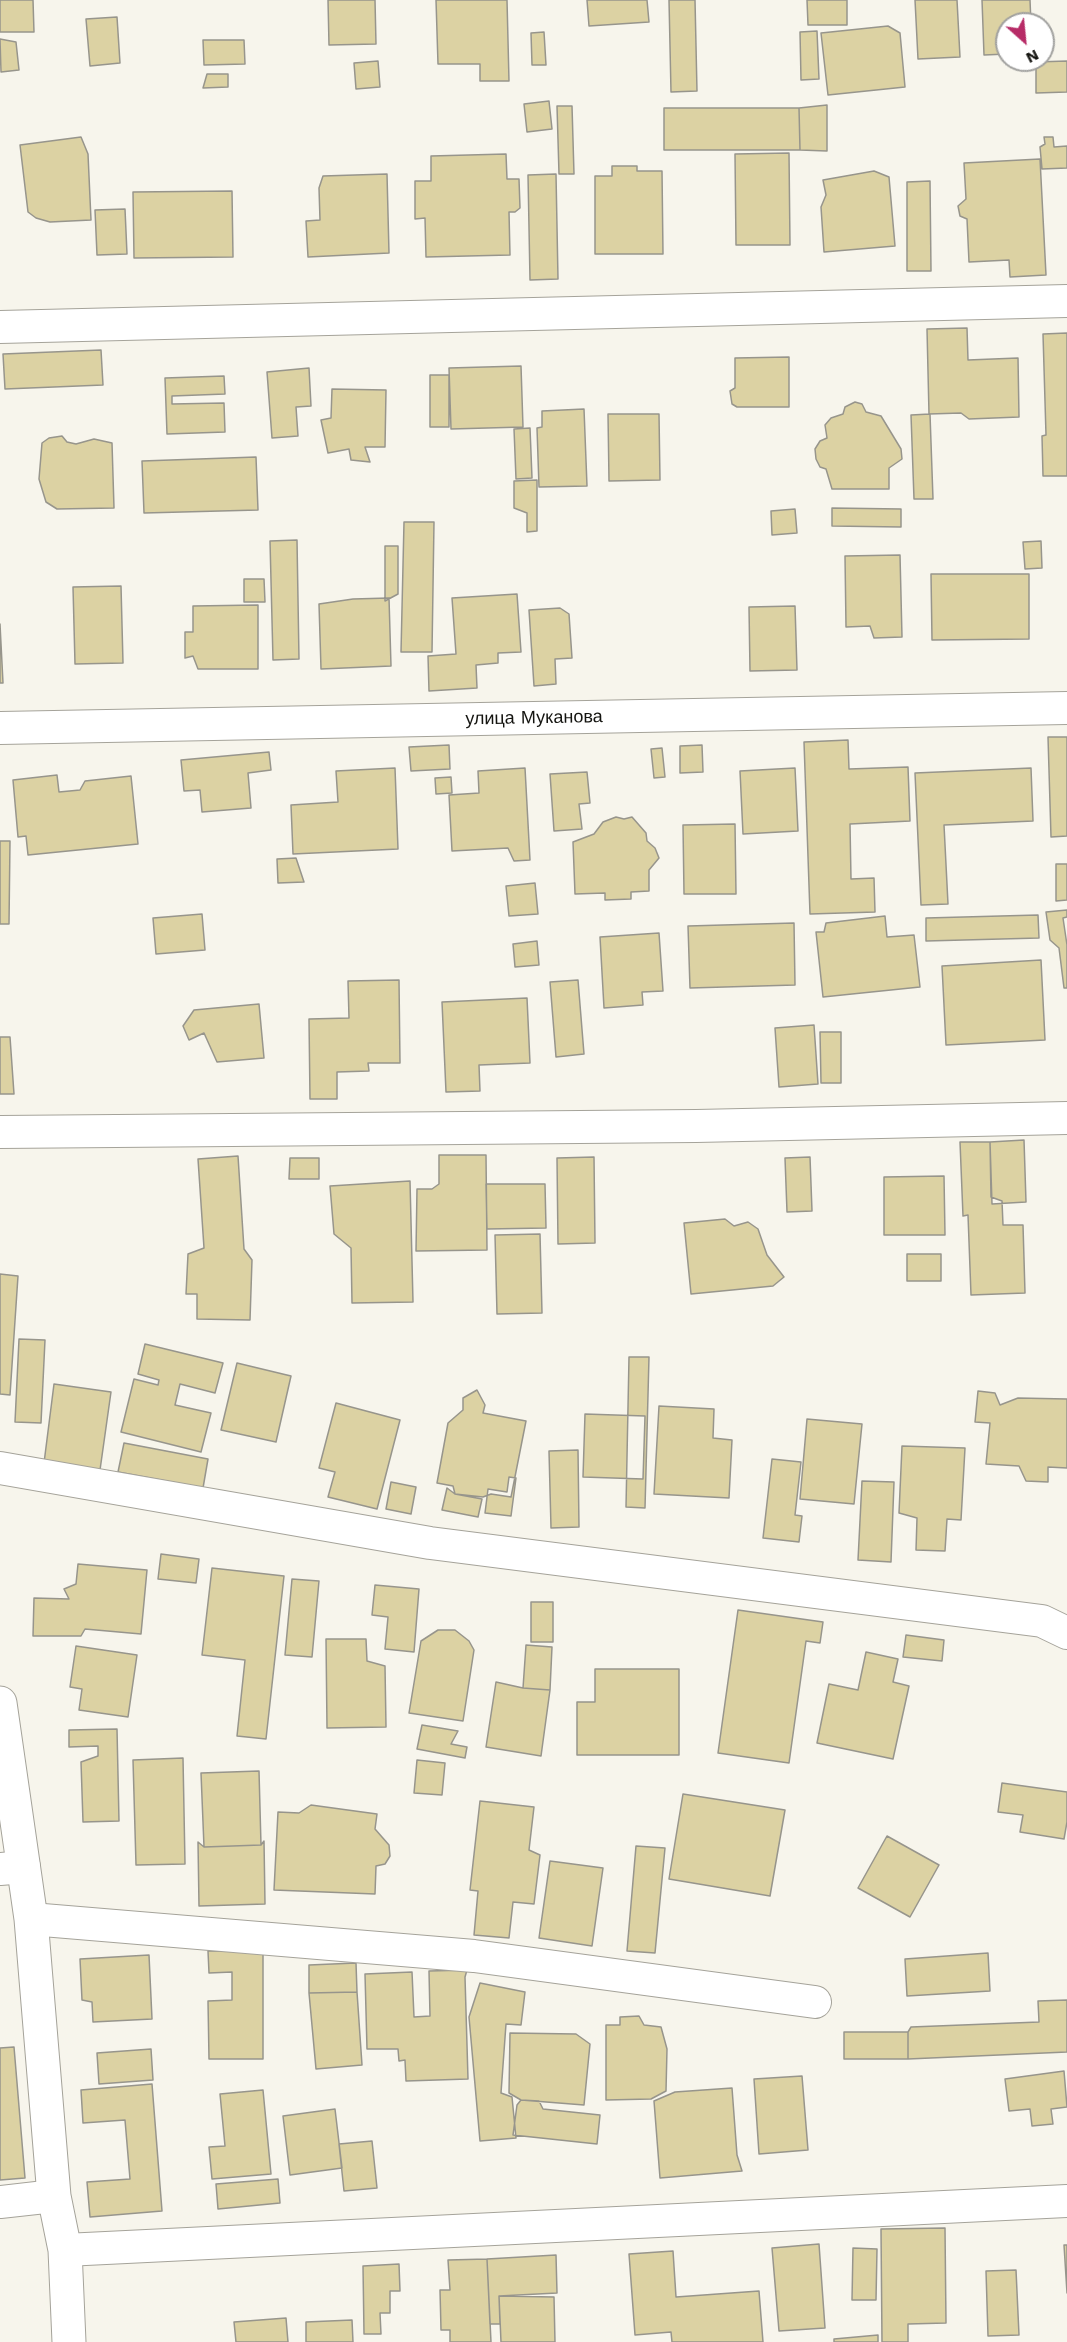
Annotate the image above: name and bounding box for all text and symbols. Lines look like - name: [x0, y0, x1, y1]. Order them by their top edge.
- north arrow: [995, 12, 1055, 72]
- text: N: [1023, 46, 1042, 68]
- street label: улица Муканова: [465, 706, 603, 730]

